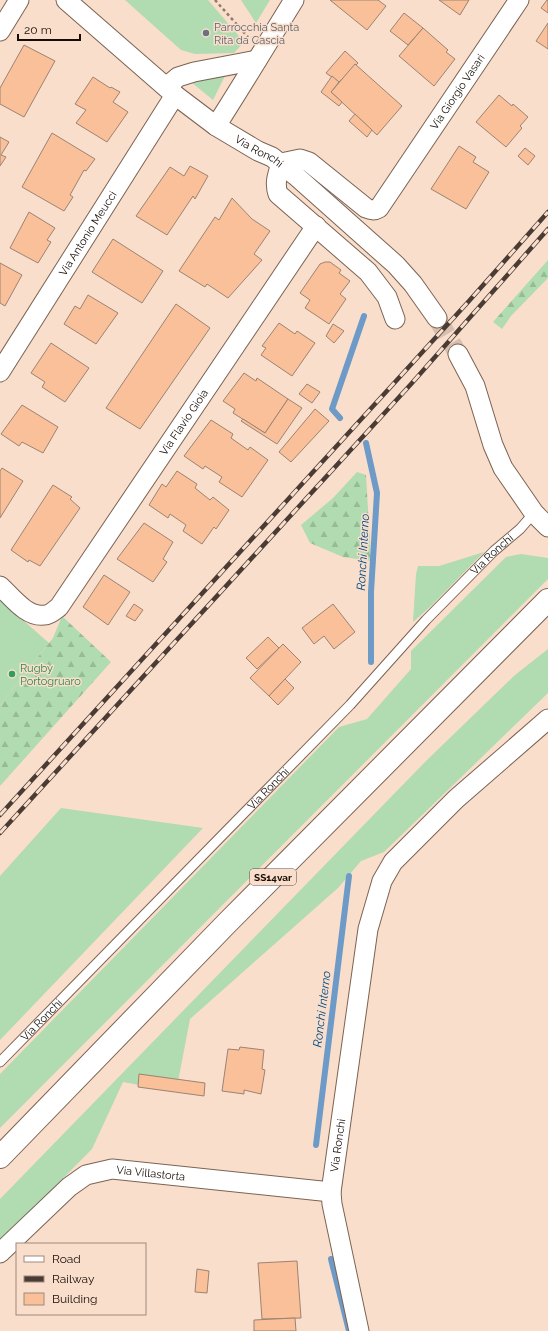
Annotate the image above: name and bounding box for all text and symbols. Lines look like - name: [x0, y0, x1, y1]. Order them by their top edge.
- scale bar: [18, 16, 80, 42]
- place label: Parrocchia Santa Rita da Cascia: [214, 21, 299, 47]
- text: 20 m: [24, 23, 52, 37]
- marker: Parrocchia Santa Rita da Cascia: [201, 28, 211, 38]
- street label: Via Giorgio Vasari: [427, 52, 487, 132]
- street label: Via Ronchi: [233, 132, 286, 170]
- street label: Via Antonio Meucci: [56, 189, 119, 278]
- street label: Via Flavio Gioia: [157, 387, 211, 458]
- water label: Ronchi Interno: [354, 513, 372, 591]
- street label: Via Ronchi: [468, 531, 516, 577]
- place label: Rugby Portogruaro: [20, 662, 81, 688]
- marker: Rugby Portogruaro: [7, 669, 17, 679]
- street label: Via Ronchi: [245, 765, 292, 812]
- road number: SS14var: [250, 869, 296, 885]
- water label: Ronchi Interno: [310, 970, 334, 1048]
- street label: Via Ronchi: [18, 996, 65, 1044]
- street label: Via Ronchi: [327, 1118, 348, 1173]
- street label: Via Villastorta: [116, 1163, 186, 1183]
- legend: [16, 1243, 146, 1315]
- text: Road: [52, 1252, 81, 1266]
- text: Railway: [52, 1272, 95, 1286]
- text: Building: [52, 1292, 98, 1306]

